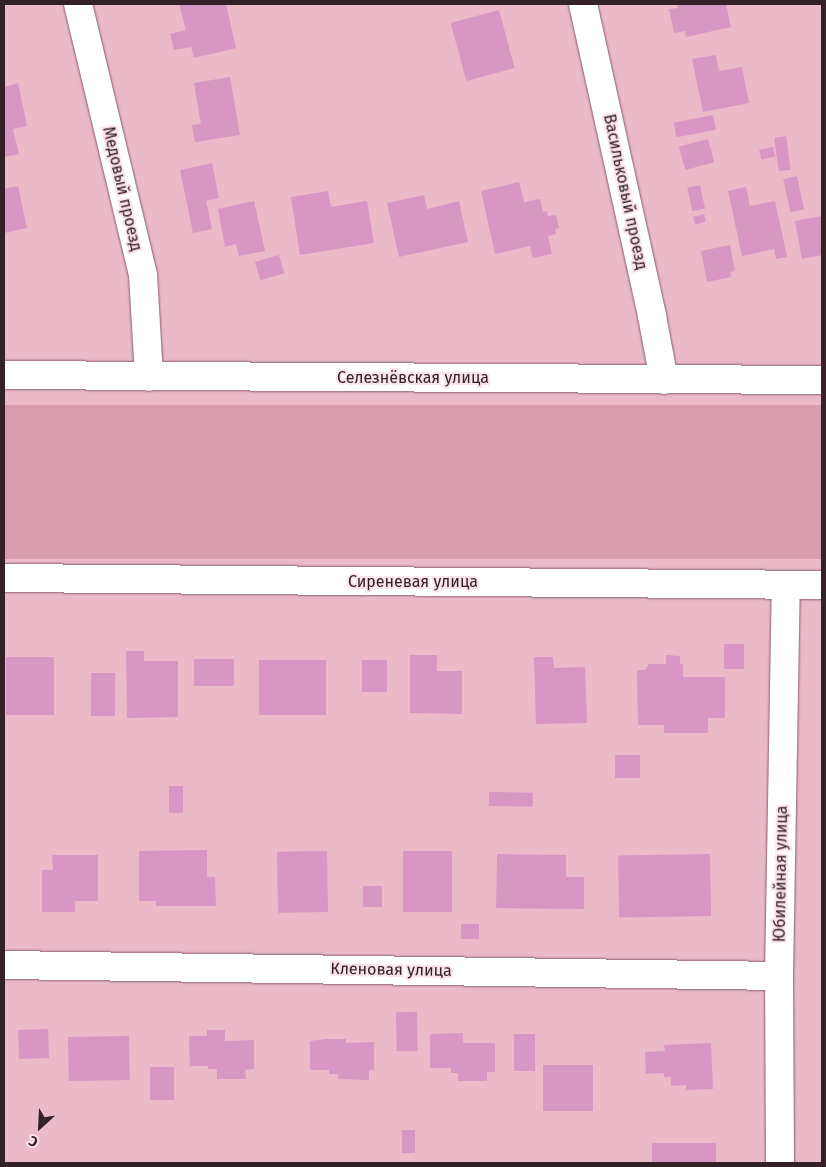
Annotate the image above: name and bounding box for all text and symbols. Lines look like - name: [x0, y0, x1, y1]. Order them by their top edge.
- street label: Васильковый проезд: [599, 112, 651, 272]
- street label: Медовый проезд: [98, 125, 146, 253]
- street label: Селезнёвская улица: [337, 368, 489, 388]
- street label: Сиреневая улица: [348, 572, 478, 592]
- street label: Юбилейная улица: [770, 806, 792, 942]
- street label: Кленовая улица: [330, 959, 452, 981]
- north arrow: [15, 1102, 65, 1152]
- text: С: [26, 1132, 41, 1150]

